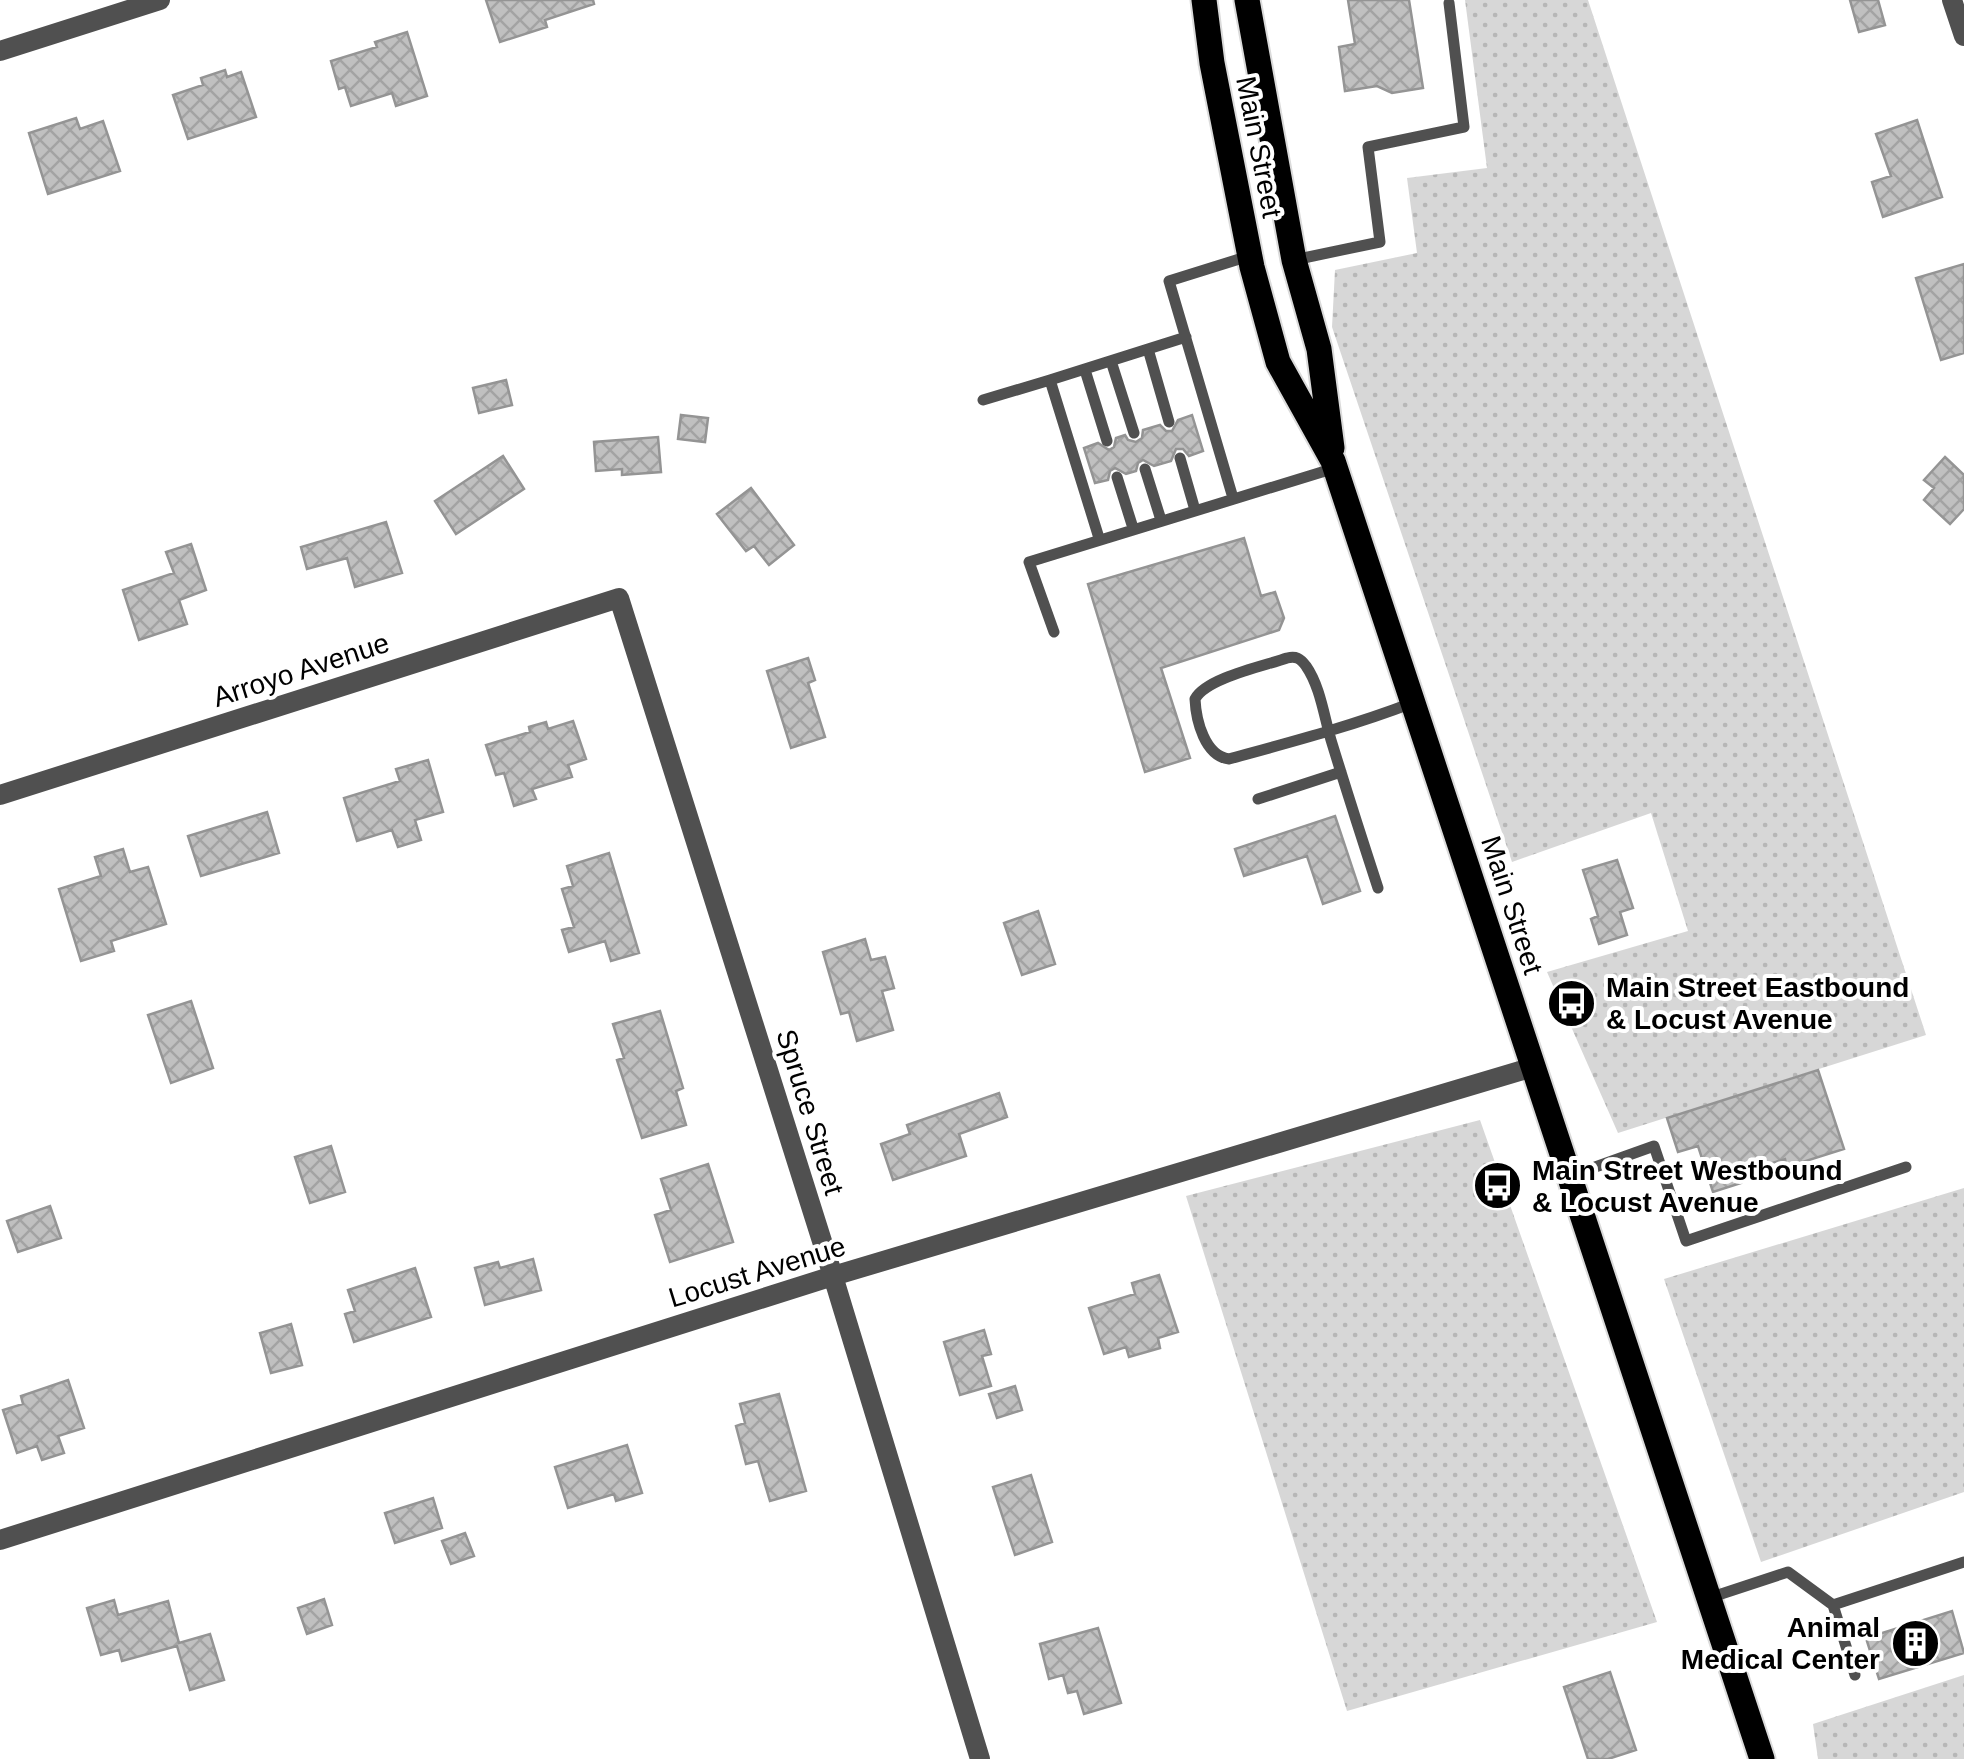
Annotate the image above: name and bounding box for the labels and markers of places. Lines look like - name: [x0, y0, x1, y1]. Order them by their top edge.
- place label: Main Street Eastbound & Locust Avenue: [1606, 972, 1909, 1035]
- bus stop icon: Main Street Eastbound & Locust Avenue: [1545, 977, 1597, 1029]
- place label: Main Street Westbound & Locust Avenue: [1532, 1155, 1843, 1218]
- bus stop icon: Main Street Westbound & Locust Avenue: [1471, 1160, 1523, 1212]
- place label: Animal Medical Center: [1681, 1612, 1880, 1675]
- building icon: Animal Medical Center: [1889, 1617, 1941, 1669]

